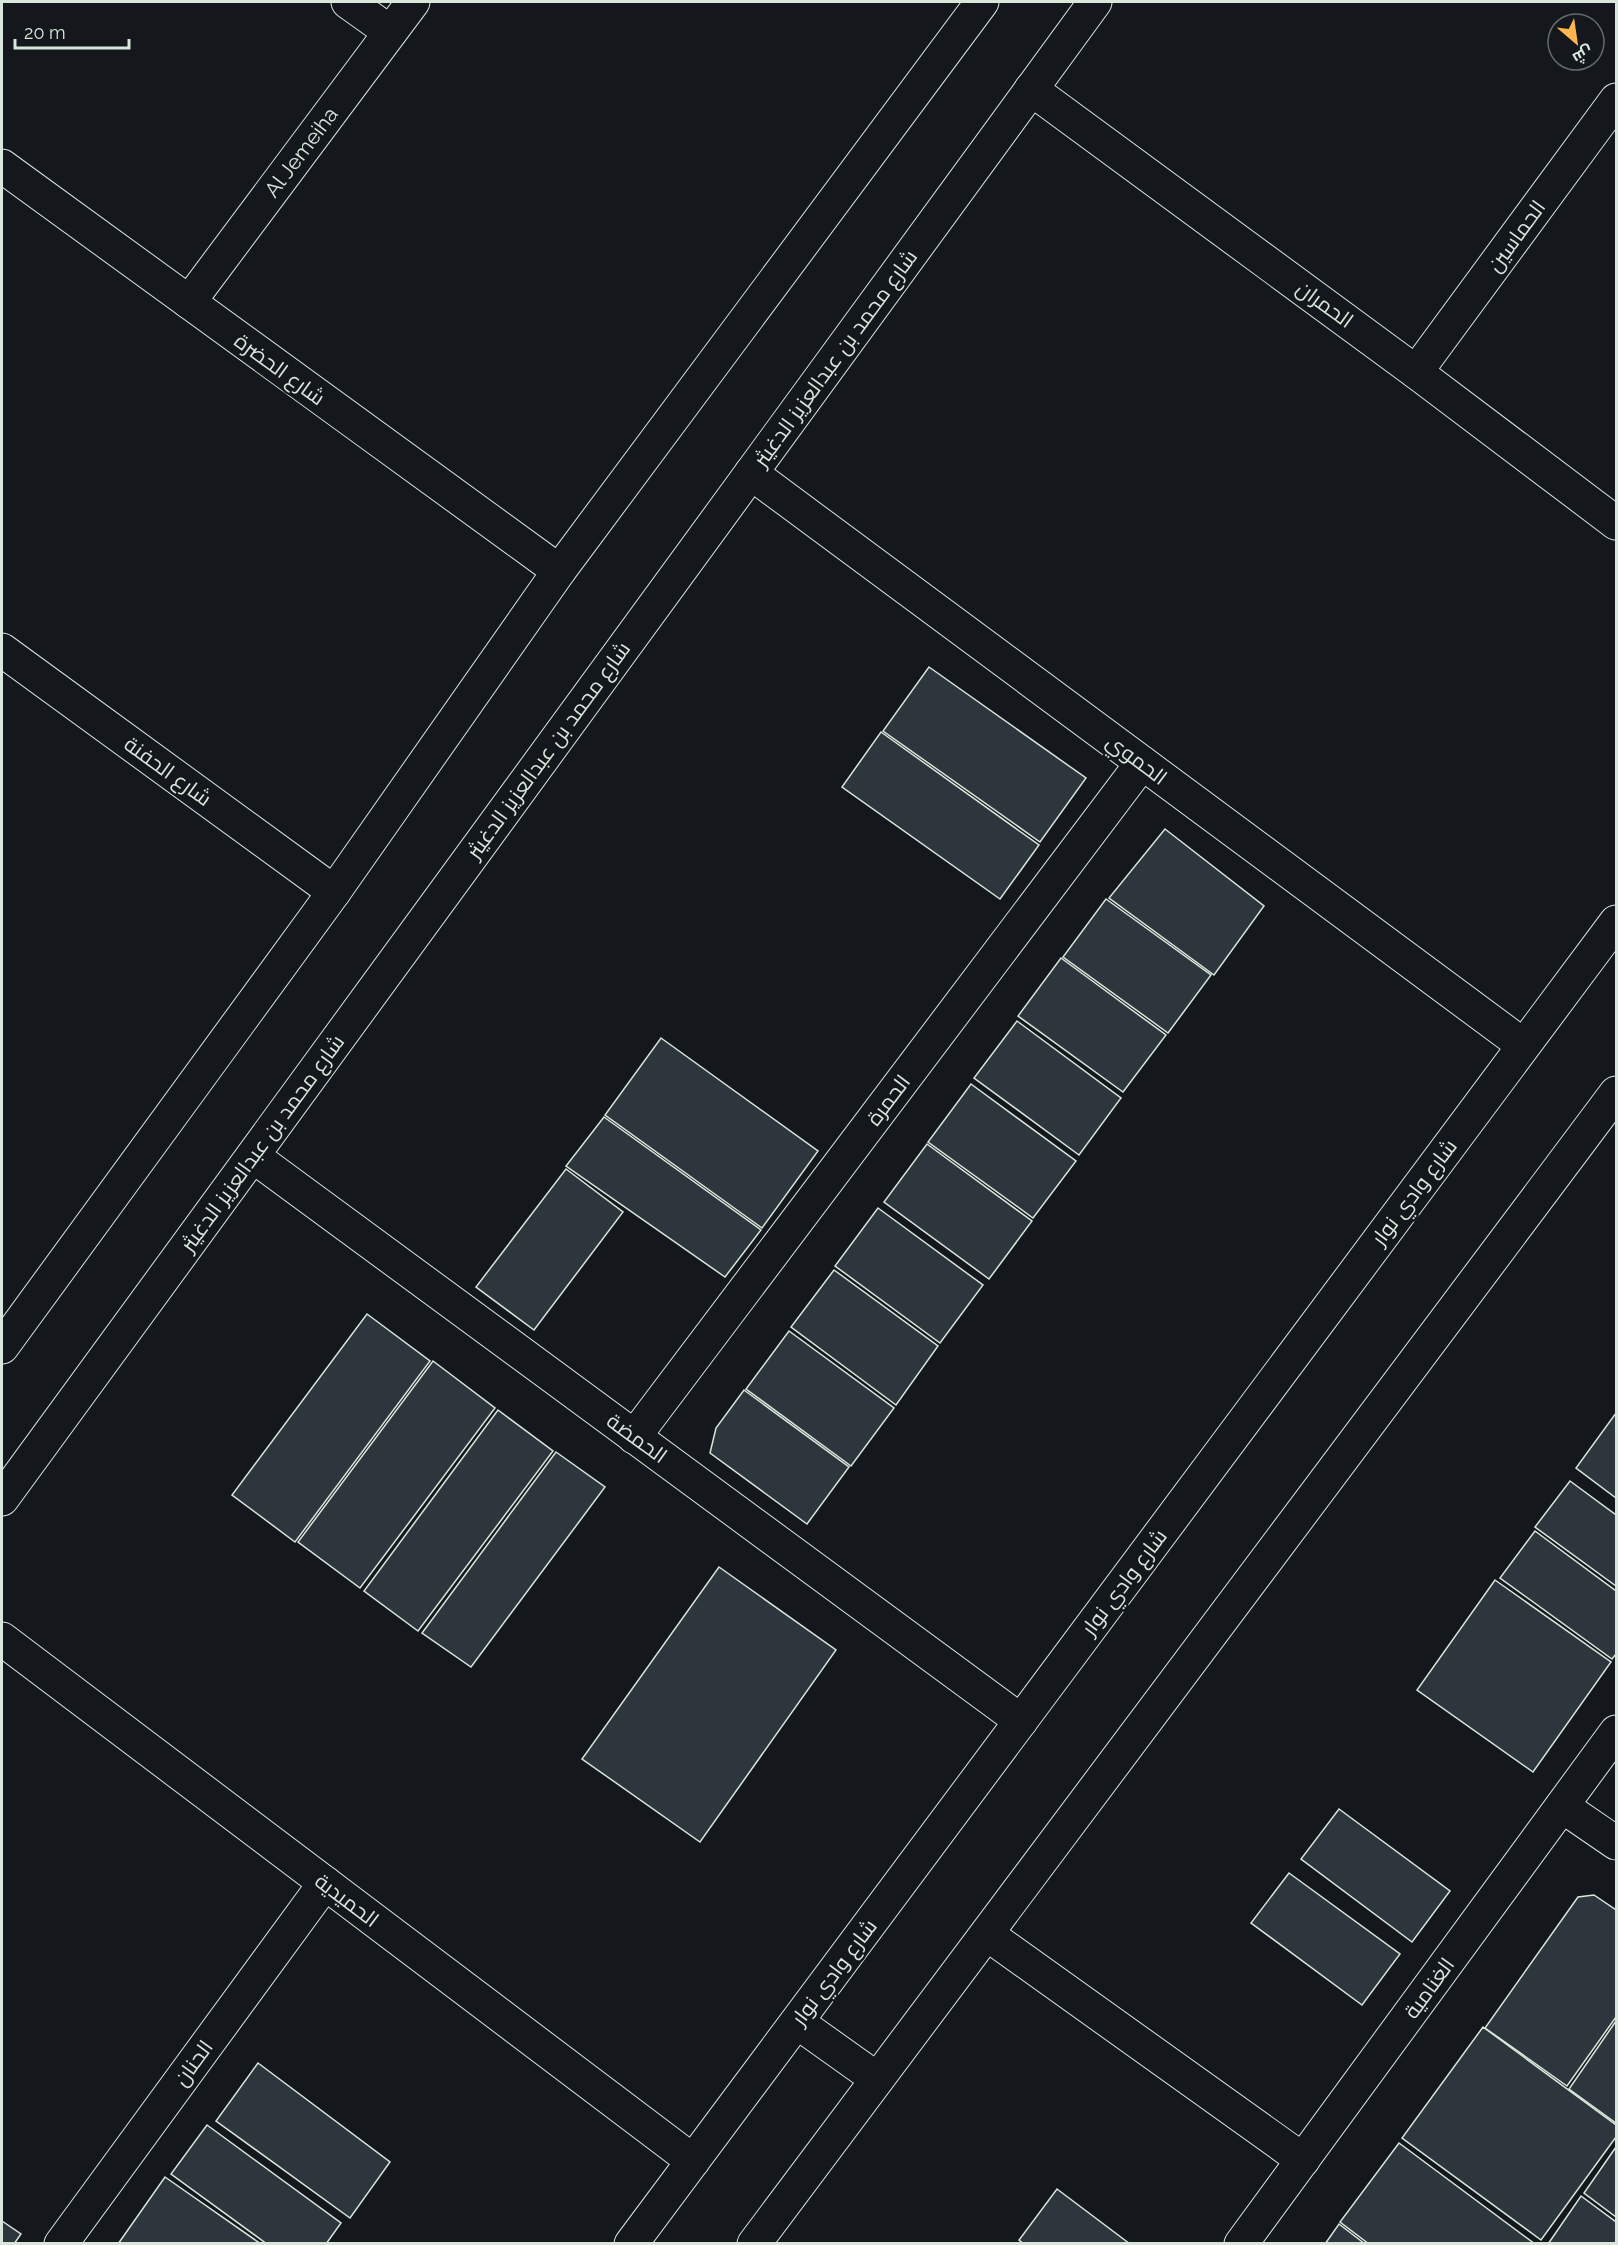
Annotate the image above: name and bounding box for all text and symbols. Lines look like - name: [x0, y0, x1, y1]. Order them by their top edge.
- scale bar: [15, 12, 129, 50]
- north arrow: [1546, 12, 1606, 72]
- text: 20 m: [24, 22, 66, 43]
- text: ش: [1569, 41, 1597, 68]
- street label: Al Jemeiha: [259, 102, 343, 202]
- street label: الحماسين: [1482, 195, 1551, 277]
- street label: شارع محمد بن عبدالعزيز الدغيثر: [747, 245, 924, 473]
- street label: الحمران: [1291, 275, 1358, 334]
- street label: شارع الحضرة: [229, 328, 330, 412]
- street label: شارع محمد بن عبدالعزيز الدغيثر: [460, 637, 637, 865]
- street label: الحموي: [1099, 728, 1172, 793]
- street label: شارع الحفنة: [118, 731, 217, 813]
- street label: شارع محمد بن عبدالعزيز الدغيثر: [174, 1030, 351, 1258]
- street label: الحمرة: [861, 1070, 915, 1130]
- street label: شارع وادي نوار: [1365, 1134, 1465, 1253]
- street label: الحمضة: [602, 1408, 672, 1468]
- street label: شارع وادي نوار: [1075, 1524, 1175, 1643]
- street label: الحميدية: [310, 1868, 384, 1932]
- street label: شارع وادي نوار: [785, 1914, 885, 2033]
- street label: الغنامية: [1399, 1953, 1459, 2023]
- street label: الحنان: [168, 2035, 219, 2091]

